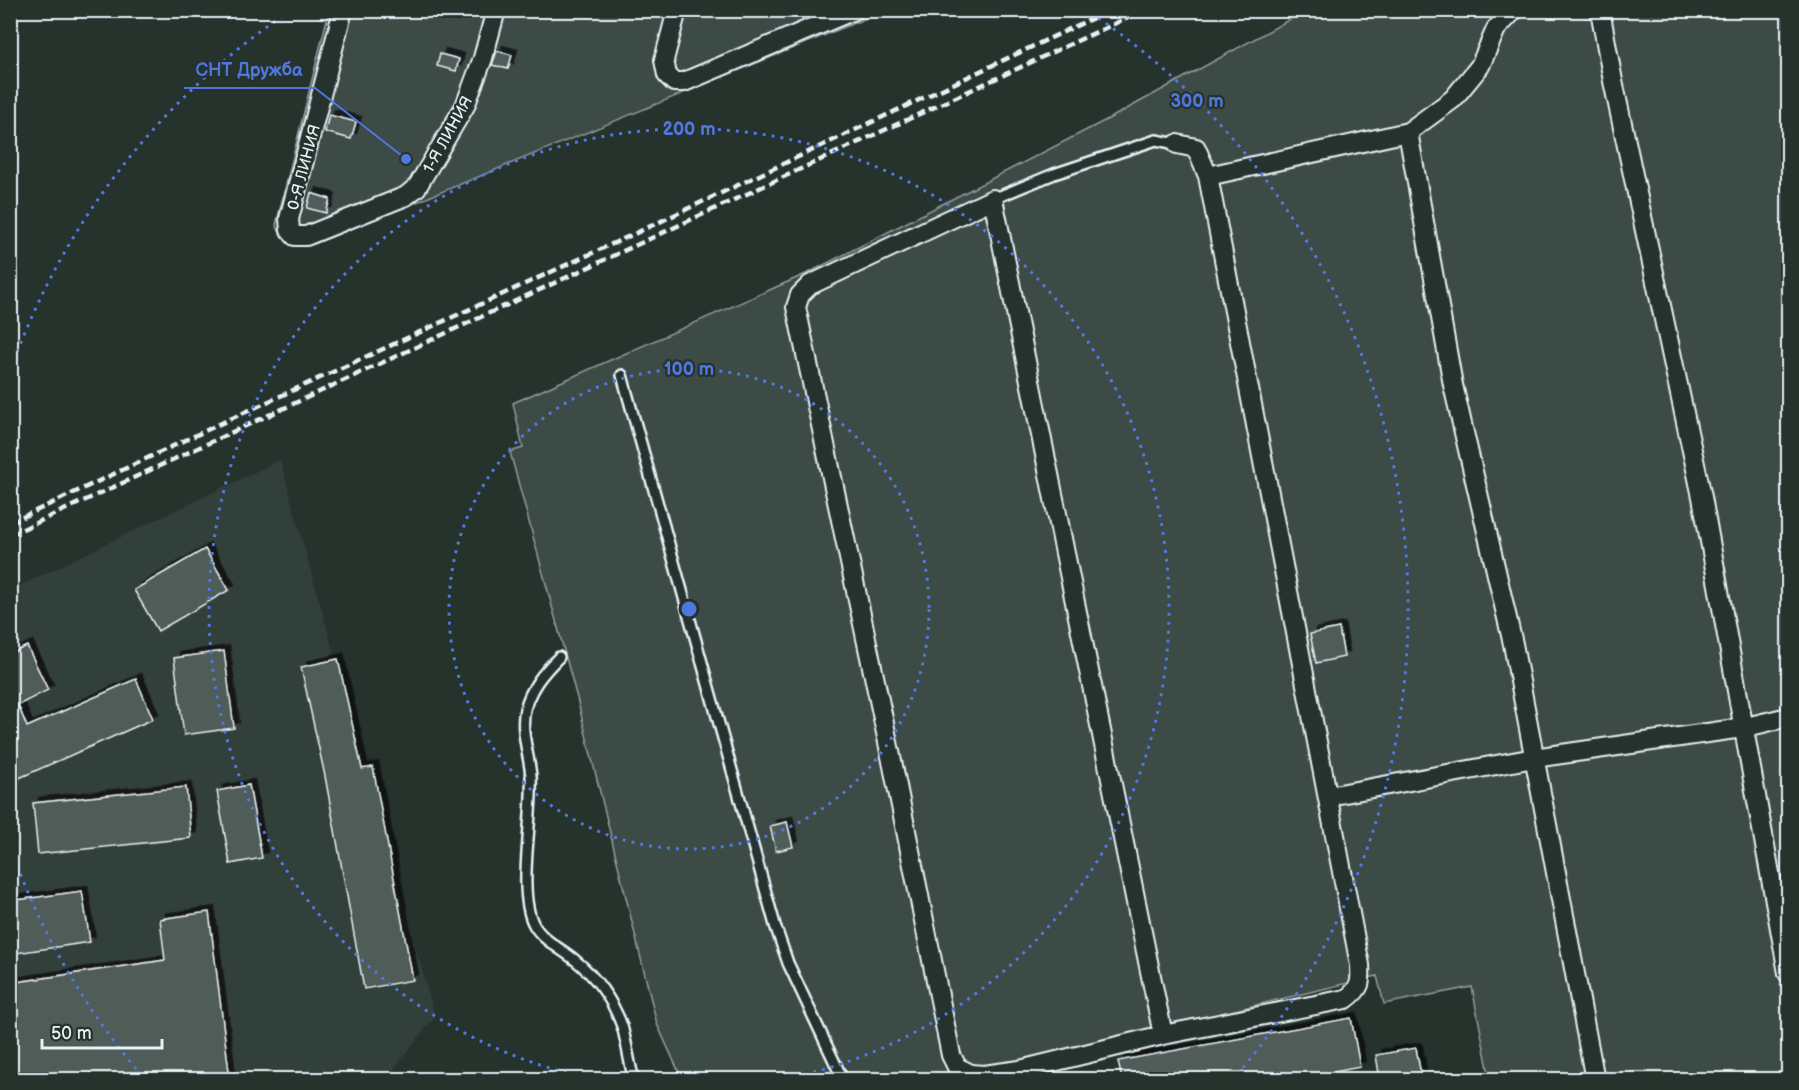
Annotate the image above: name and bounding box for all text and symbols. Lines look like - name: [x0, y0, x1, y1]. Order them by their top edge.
- callout: СНТ Дружба: [184, 52, 315, 88]
- text: СНТ Дружба: [195, 60, 303, 81]
- text: 300 m: [1170, 91, 1224, 112]
- street label: 1-Я ЛИНИЯ: [420, 93, 477, 176]
- text: 200 m: [662, 119, 716, 140]
- street label: 0-Я ЛИНИЯ: [284, 123, 325, 212]
- text: 100 m: [664, 359, 714, 380]
- centre of rings: [679, 599, 699, 619]
- scale bar: [42, 1012, 162, 1050]
- text: 50 m: [51, 1023, 92, 1044]

